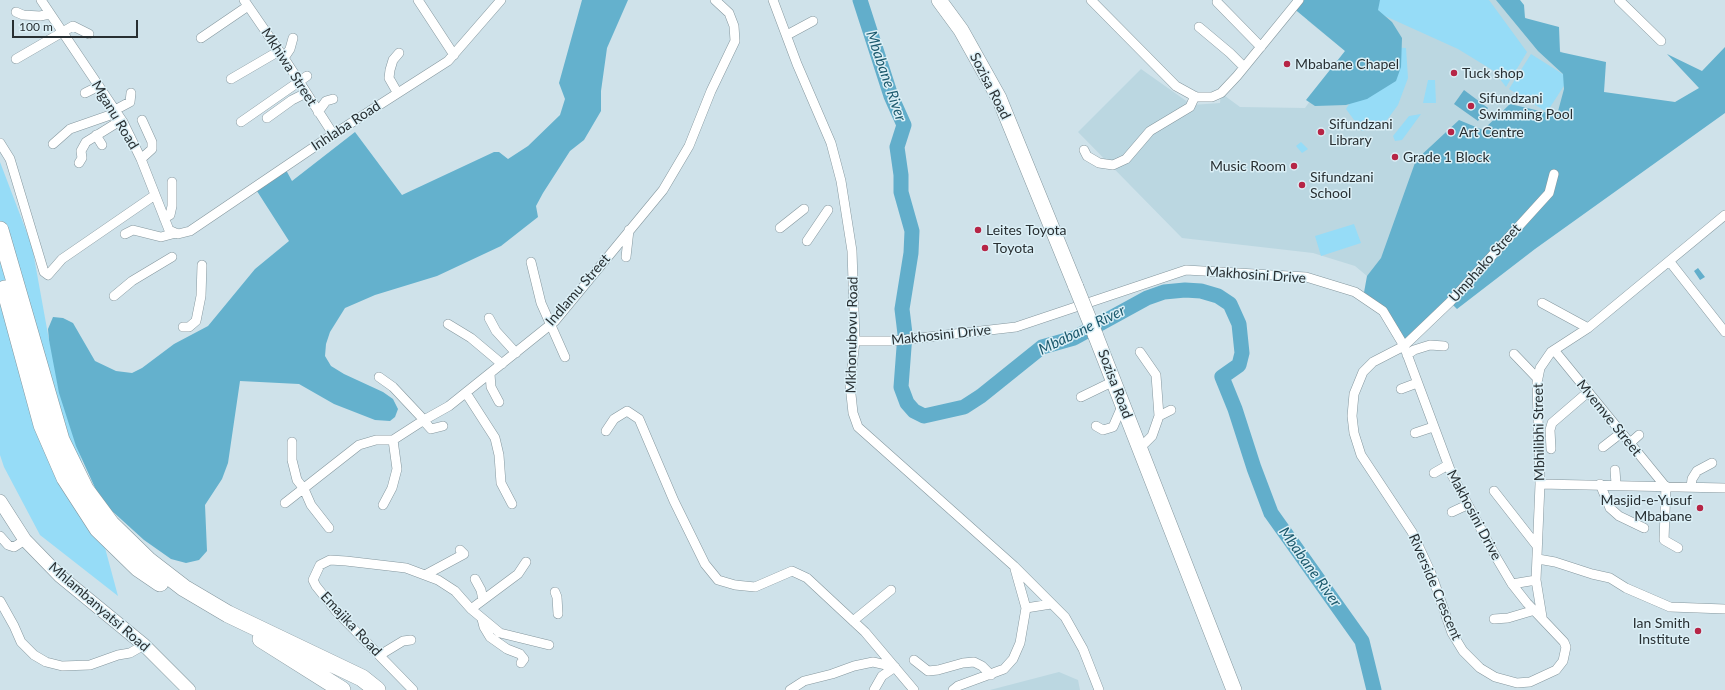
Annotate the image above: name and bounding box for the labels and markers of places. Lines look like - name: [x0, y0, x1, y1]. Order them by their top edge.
- place label: Mbabane Chapel: [1295, 56, 1399, 72]
- marker: Mbabane Chapel: [1282, 59, 1292, 69]
- place label: Tuck shop: [1462, 65, 1524, 81]
- marker: Tuck shop: [1449, 68, 1459, 78]
- place label: Sifundzani Swimming Pool: [1479, 90, 1573, 122]
- marker: Sifundzani Swimming Pool: [1466, 101, 1476, 111]
- place label: Sifundzani Library: [1329, 116, 1393, 148]
- place label: Art Centre: [1459, 124, 1524, 140]
- marker: Sifundzani Library: [1316, 127, 1326, 137]
- marker: Art Centre: [1446, 127, 1456, 137]
- place label: Grade 1 Block: [1403, 149, 1490, 165]
- marker: Grade 1 Block: [1390, 152, 1400, 162]
- place label: Music Room: [1210, 158, 1286, 174]
- marker: Music Room: [1289, 161, 1299, 171]
- place label: Sifundzani School: [1310, 169, 1374, 202]
- marker: Sifundzani School: [1297, 180, 1307, 190]
- place label: Leites Toyota: [986, 222, 1067, 238]
- marker: Leites Toyota: [973, 225, 983, 235]
- place label: Toyota: [993, 240, 1034, 256]
- marker: Toyota: [980, 243, 990, 253]
- place label: Masjid-e-Yusuf Mbabane: [1601, 492, 1692, 524]
- marker: Masjid-e-Yusuf Mbabane: [1695, 503, 1705, 513]
- place label: Ian Smith Institute: [1633, 615, 1690, 648]
- marker: Ian Smith Institute: [1693, 626, 1703, 636]

